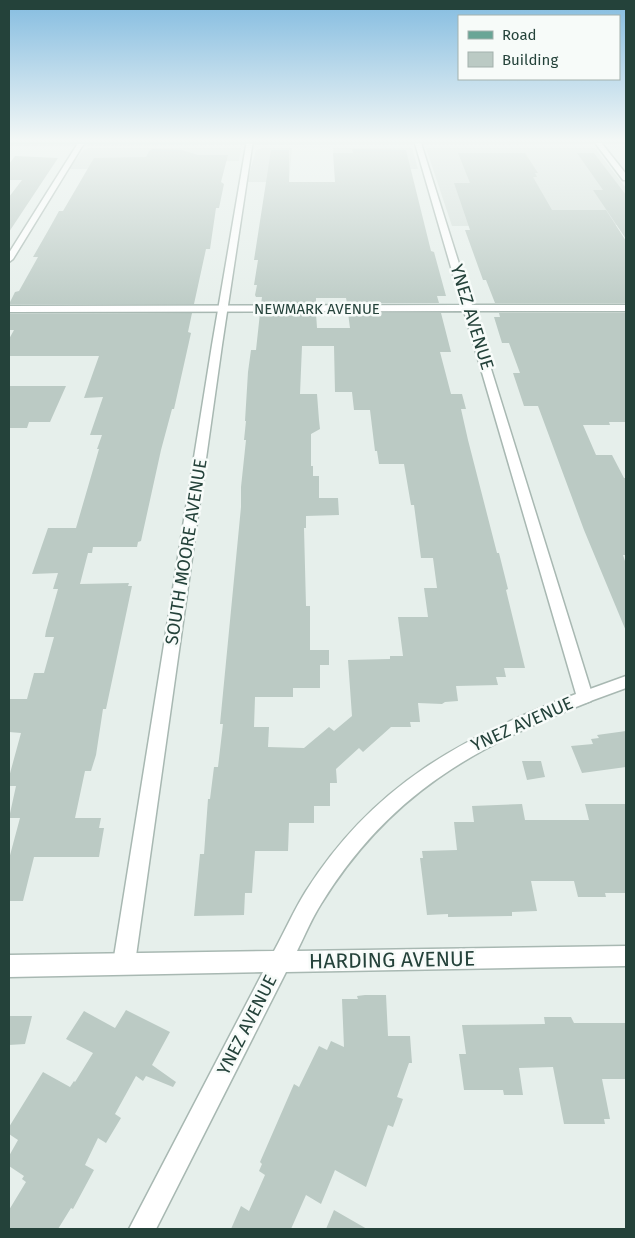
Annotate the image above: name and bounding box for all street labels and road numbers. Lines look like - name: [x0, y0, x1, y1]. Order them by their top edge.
- street label: YNEZ AVENUE: [445, 261, 499, 373]
- street label: NEWMARK AVENUE: [254, 300, 380, 318]
- street label: SOUTH MOORE AVENUE: [160, 457, 212, 647]
- street label: YNEZ AVENUE: [468, 692, 576, 756]
- street label: HARDING AVENUE: [309, 946, 475, 974]
- street label: YNEZ AVENUE: [212, 971, 282, 1079]

